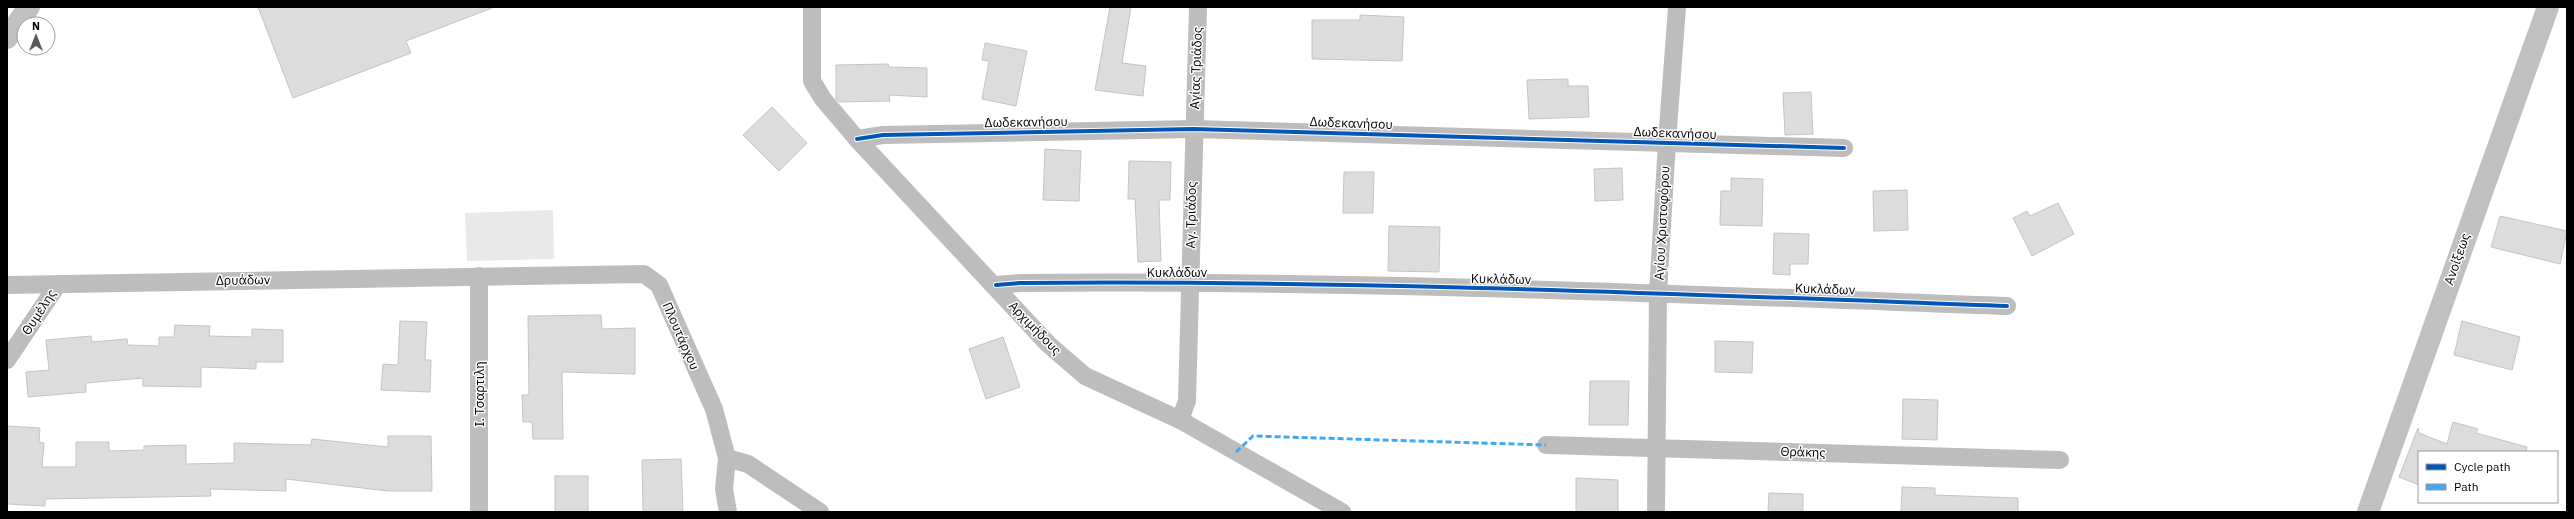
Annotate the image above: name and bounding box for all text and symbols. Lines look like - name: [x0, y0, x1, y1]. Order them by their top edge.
- north arrow: [16, 16, 56, 56]
- text: N: [32, 19, 40, 33]
- street label: Αγίας Τριάδος: [1186, 26, 1206, 110]
- street label: Δωδεκανήσου: [984, 113, 1068, 131]
- street label: Δωδεκανήσου: [1309, 113, 1393, 133]
- street label: Δωδεκανήσου: [1633, 123, 1717, 143]
- street label: Αγίου Χριστοφόρου: [1651, 165, 1673, 281]
- street label: Αγ. Τριάδος: [1182, 181, 1200, 249]
- street label: Ανοίξεως: [2440, 231, 2474, 287]
- street label: Κυκλάδων: [1147, 264, 1208, 281]
- street label: Κυκλάδων: [1471, 270, 1532, 288]
- street label: Δρυάδων: [216, 271, 271, 289]
- street label: Κυκλάδων: [1795, 279, 1856, 299]
- street label: Θυμέλης: [18, 286, 60, 338]
- street label: Αρχιμήδους: [1005, 297, 1065, 359]
- street label: Πλουτάρχου: [659, 299, 703, 373]
- street label: Ι. Τσαρτιλη: [471, 361, 488, 427]
- street label: Θράκης: [1780, 443, 1826, 461]
- legend: [2418, 451, 2558, 503]
- text: Cycle path: [2454, 459, 2511, 474]
- text: Path: [2454, 479, 2479, 494]

